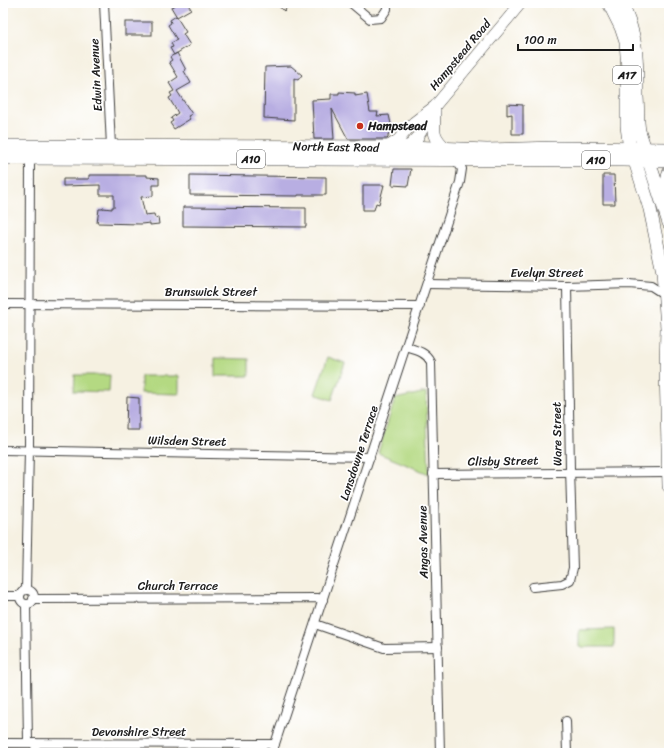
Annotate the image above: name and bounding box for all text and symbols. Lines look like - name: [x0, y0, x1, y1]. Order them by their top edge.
- street label: Hampstead Road: [423, 14, 497, 96]
- scale bar: [518, 26, 633, 52]
- text: 100 m: [524, 29, 557, 51]
- street label: Edwin Avenue: [83, 38, 109, 112]
- road number: A17: [613, 66, 641, 84]
- place label: Hampstead: [367, 115, 428, 137]
- marker: Hampstead: [355, 121, 365, 131]
- street label: North East Road: [293, 135, 380, 159]
- road number: A10: [237, 150, 265, 168]
- road number: A10: [582, 151, 610, 169]
- street label: Evelyn Street: [511, 262, 583, 284]
- street label: Brunswick Street: [165, 281, 258, 303]
- street label: Lansdowne Terrace: [333, 402, 385, 503]
- street label: Ware Street: [545, 402, 569, 466]
- street label: Wilsden Street: [148, 429, 226, 453]
- street label: Clisby Street: [467, 449, 539, 473]
- street label: Angas Avenue: [411, 505, 435, 580]
- street label: Church Terrace: [138, 575, 218, 597]
- street label: Devonshire Street: [92, 721, 186, 743]

